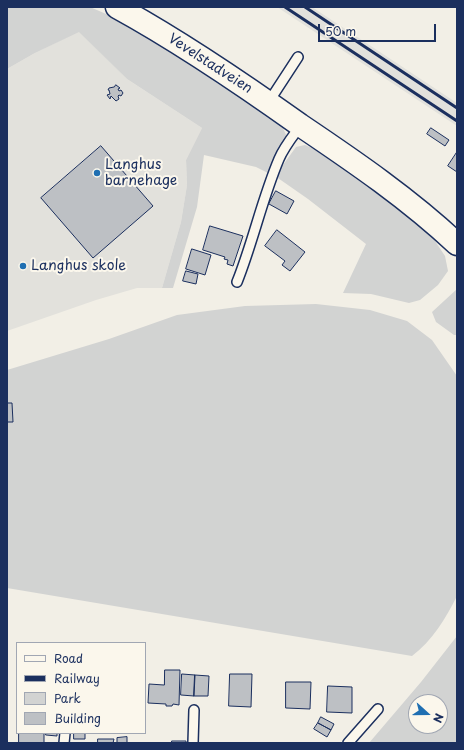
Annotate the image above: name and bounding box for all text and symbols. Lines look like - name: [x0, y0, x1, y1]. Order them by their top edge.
- scale bar: [320, 16, 438, 42]
- text: 50 m: [325, 22, 356, 40]
- street label: Vevelstadveien: [165, 30, 255, 98]
- place label: Langhus barnehage: [105, 157, 177, 190]
- marker: Langhus barnehage: [92, 168, 102, 178]
- place label: Langhus skole: [31, 258, 126, 274]
- marker: Langhus skole: [18, 261, 28, 271]
- legend: [16, 642, 146, 734]
- text: Road: [54, 649, 83, 667]
- text: Railway: [54, 669, 100, 687]
- text: Park: [54, 689, 81, 707]
- north arrow: [408, 694, 448, 734]
- text: Building: [54, 709, 101, 727]
- text: N: [429, 711, 448, 725]

